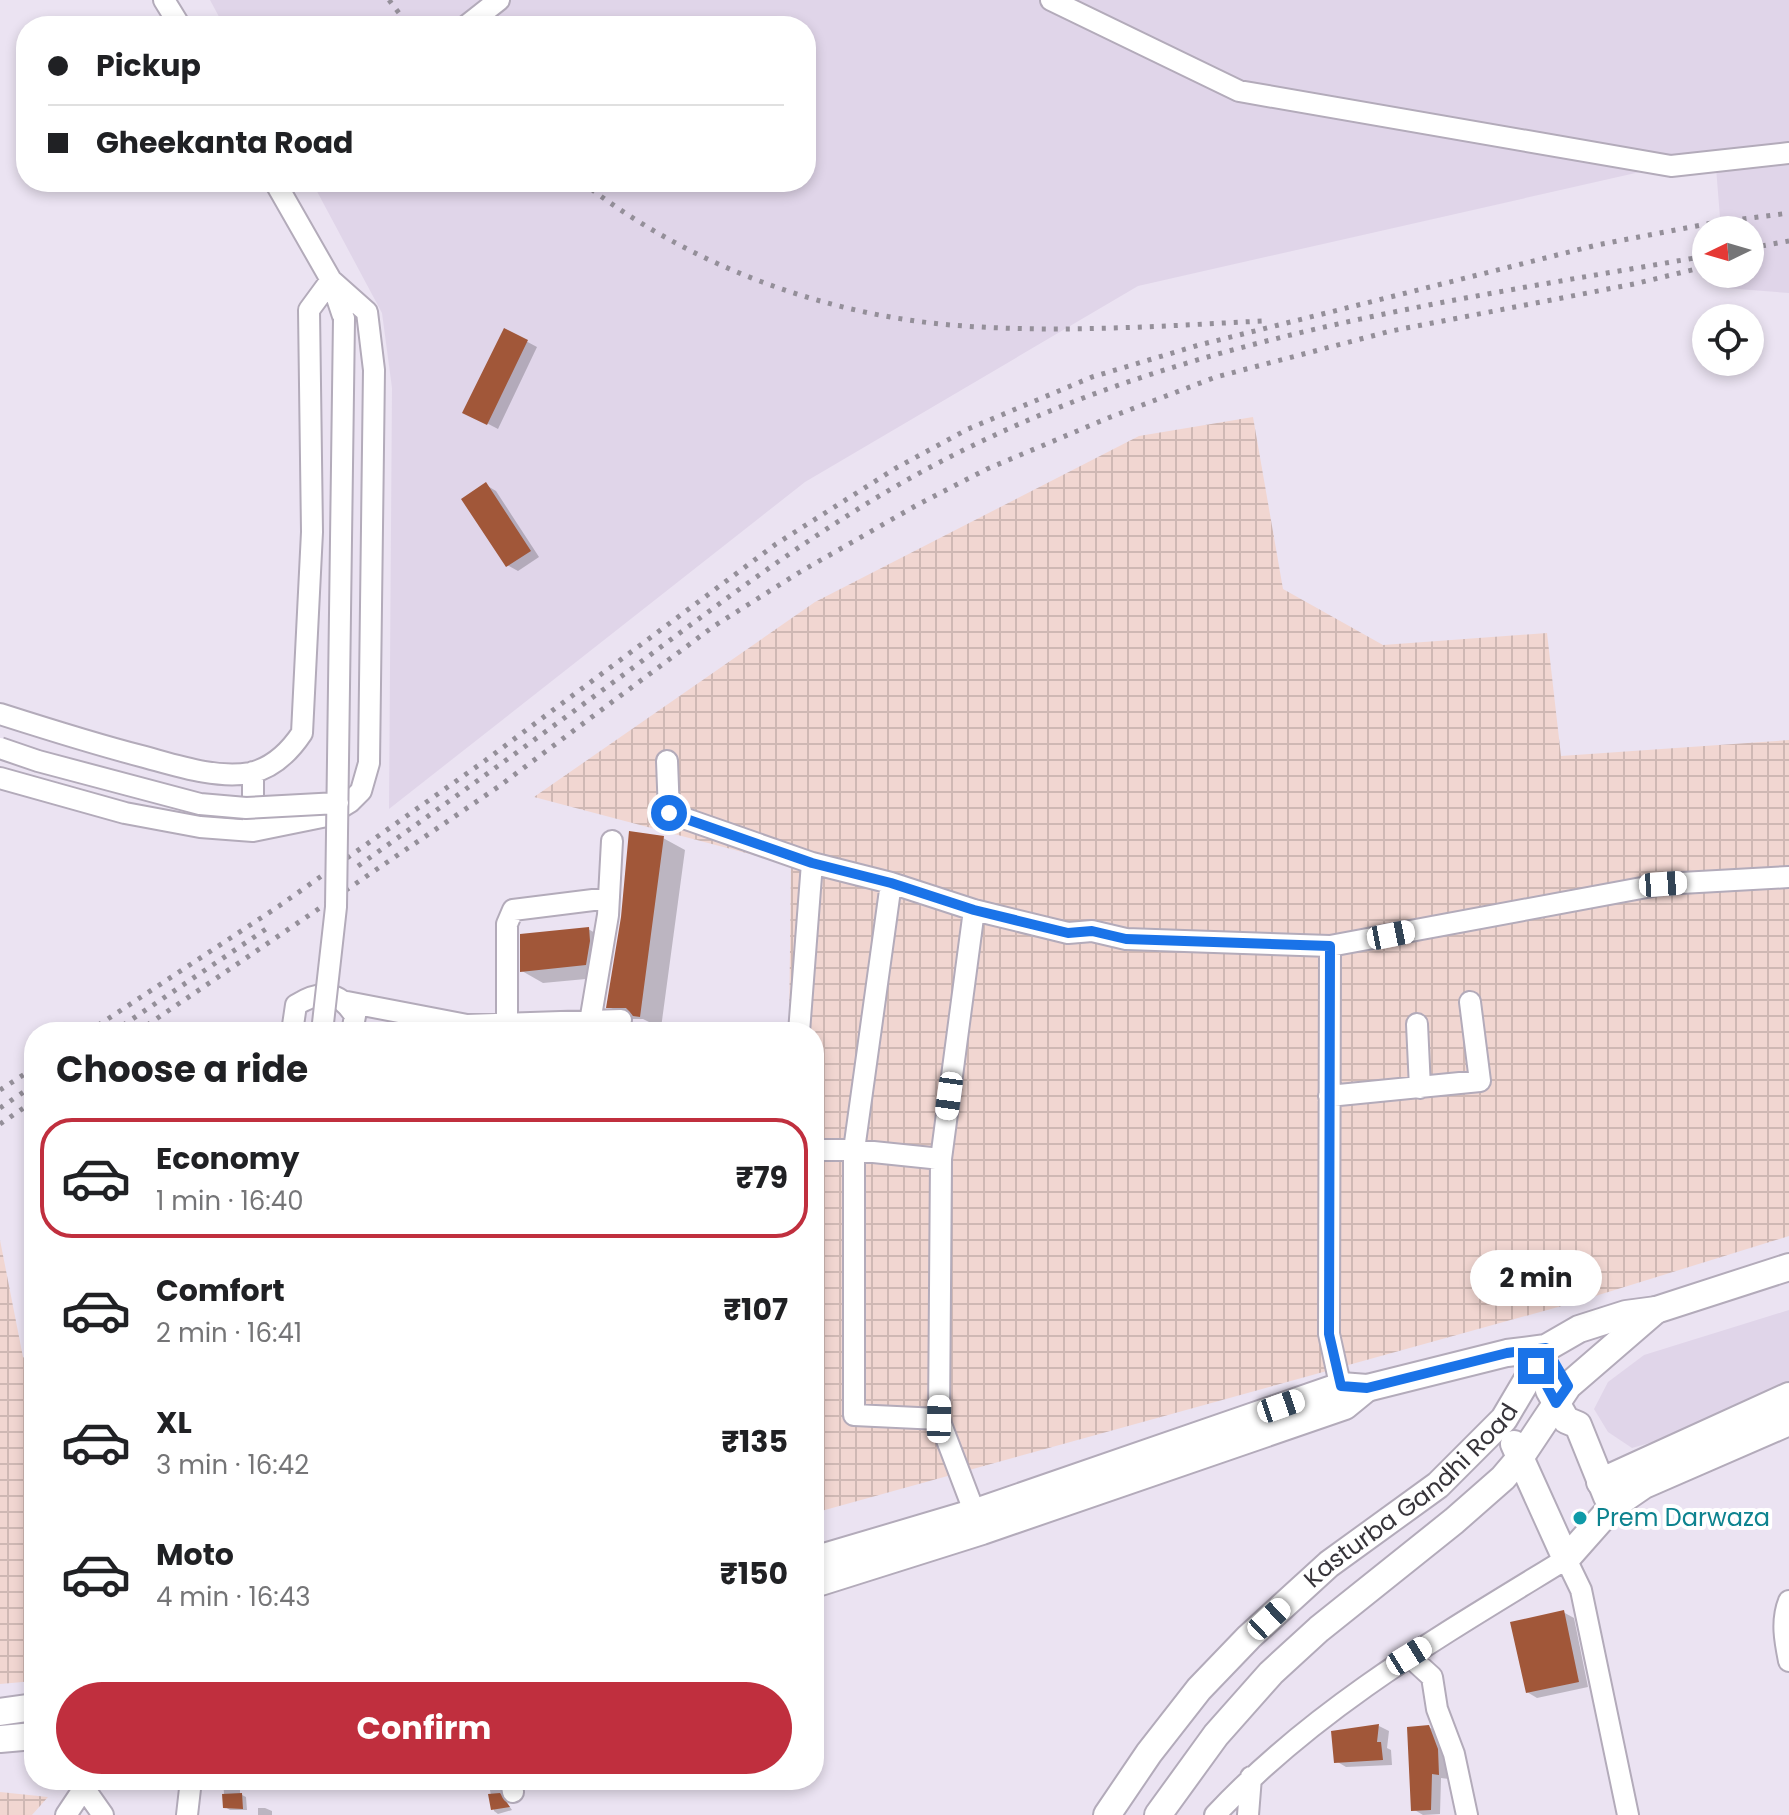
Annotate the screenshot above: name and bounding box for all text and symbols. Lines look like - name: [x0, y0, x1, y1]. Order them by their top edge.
- text: Pickup: [96, 44, 201, 87]
- text: Gheekanta Road: [96, 121, 354, 164]
- north arrow: [1692, 216, 1764, 288]
- map controls: [1692, 216, 1764, 376]
- button: locate: [1692, 304, 1764, 376]
- route start: [651, 795, 687, 831]
- car: [1638, 870, 1688, 898]
- car: [1365, 919, 1417, 951]
- text: Choose a ride: [56, 1044, 308, 1095]
- car: [934, 1071, 964, 1121]
- text: Economy: [156, 1137, 300, 1180]
- icon: car: [60, 1142, 132, 1214]
- text: ₹79: [736, 1156, 788, 1199]
- text: 1 min · 16:40: [156, 1183, 304, 1219]
- callout: 2 min: [1470, 1250, 1602, 1306]
- text: 2 min: [1499, 1260, 1573, 1296]
- text: Comfort: [156, 1269, 285, 1312]
- icon: car: [60, 1274, 132, 1346]
- text: ₹107: [723, 1288, 788, 1331]
- text: 2 min · 16:41: [156, 1315, 302, 1351]
- route end: [1518, 1348, 1554, 1384]
- car: [1254, 1387, 1308, 1425]
- car: [927, 1395, 951, 1443]
- street label: Kasturba Gandhi Road: [1297, 1397, 1526, 1595]
- text: XL: [156, 1401, 192, 1444]
- icon: car: [60, 1406, 132, 1478]
- text: ₹135: [721, 1420, 788, 1463]
- text: 3 min · 16:42: [156, 1447, 309, 1483]
- place label: Prem Darwaza: [1596, 1501, 1770, 1534]
- marker: Prem Darwaza: [1571, 1509, 1589, 1527]
- text: Moto: [156, 1533, 234, 1576]
- icon: car: [60, 1538, 132, 1610]
- text: ₹150: [720, 1552, 788, 1595]
- text: 4 min · 16:43: [156, 1579, 311, 1615]
- car: [1243, 1594, 1295, 1644]
- car: [1382, 1633, 1436, 1679]
- button: Confirm: [56, 1682, 792, 1774]

